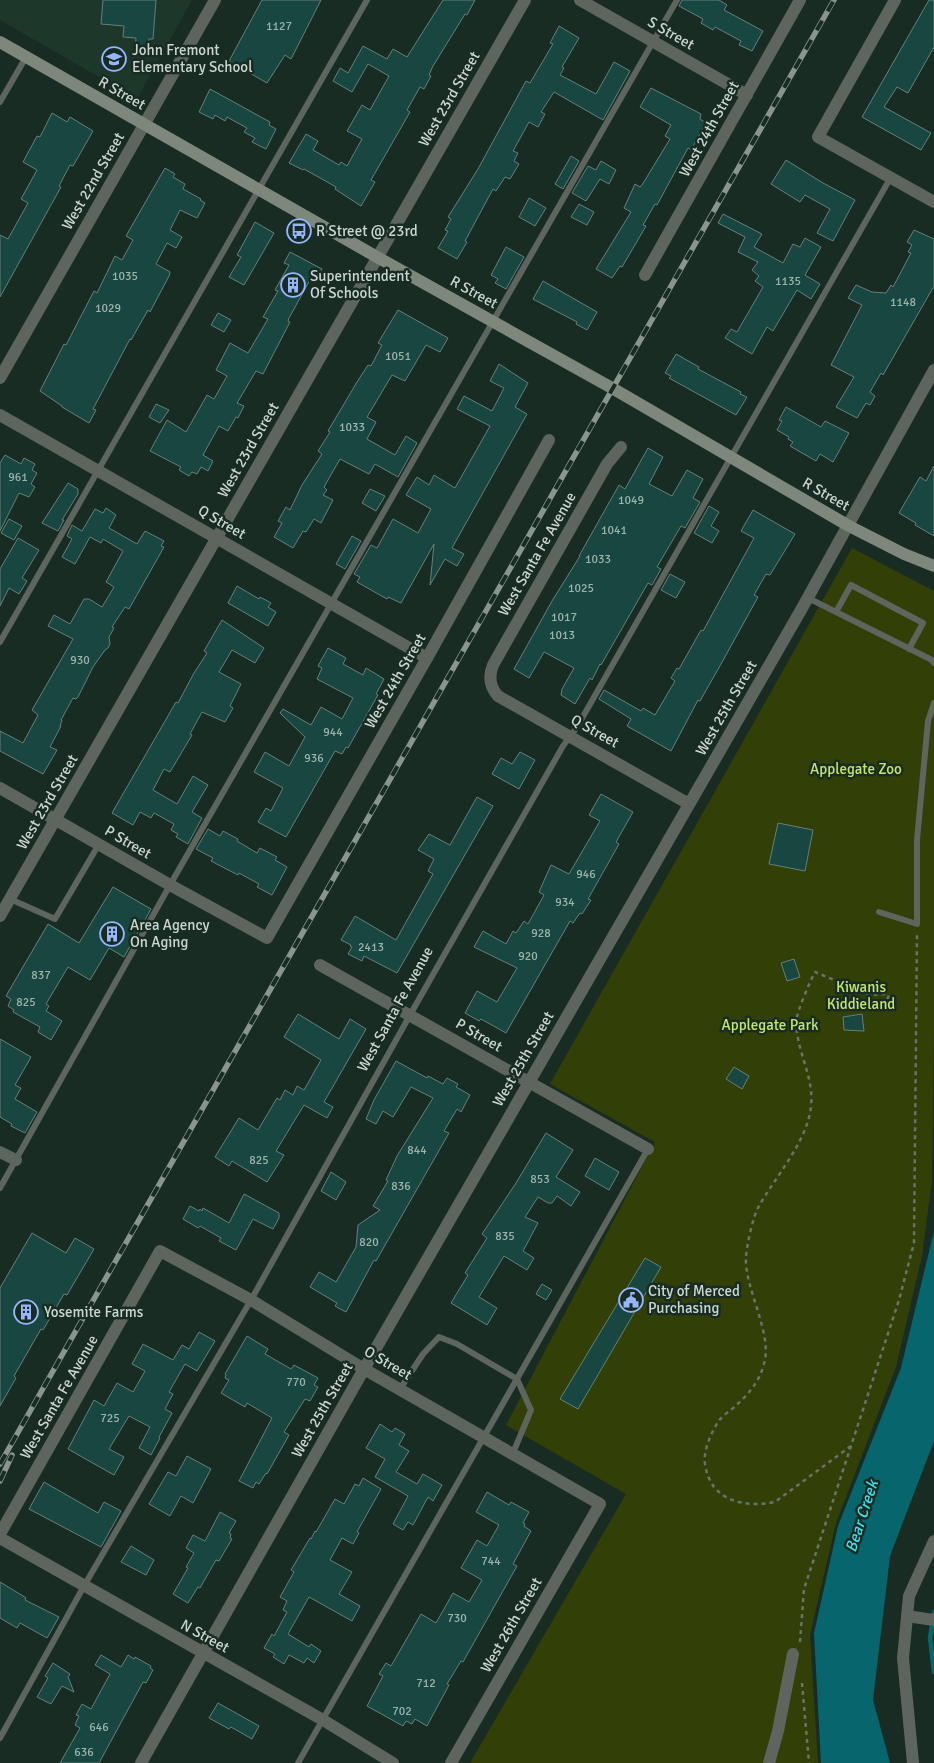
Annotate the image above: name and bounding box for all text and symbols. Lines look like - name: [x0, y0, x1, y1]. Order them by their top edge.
- street label: S Street: [645, 13, 697, 53]
- house number: 1127: [266, 19, 292, 34]
- place label: John Fremont Elementary School: [132, 41, 253, 76]
- school or university icon: John Fremont Elementary School: [101, 46, 127, 72]
- street label: West 23rd Street: [415, 48, 483, 150]
- street label: R Street: [95, 72, 149, 114]
- street label: West 24th Street: [675, 78, 743, 180]
- street label: West 22nd Street: [58, 129, 128, 233]
- bus stop icon: R Street @ 23rd: [286, 218, 312, 244]
- place label: R Street @ 23rd: [316, 222, 418, 240]
- place label: Superintendent Of Schools: [310, 267, 410, 302]
- house number: 1035: [112, 269, 138, 284]
- building icon: Superintendent Of Schools: [280, 272, 306, 298]
- street label: R Street: [447, 272, 501, 312]
- house number: 1135: [775, 274, 801, 289]
- house number: 1148: [890, 295, 916, 310]
- house number: 1029: [95, 301, 121, 316]
- house number: 1051: [385, 349, 411, 364]
- street label: West 23rd Street: [214, 399, 282, 501]
- house number: 1033: [339, 420, 365, 435]
- house number: 961: [8, 470, 28, 485]
- street label: R Street: [799, 473, 853, 515]
- street label: West Santa Fe Avenue: [494, 489, 580, 619]
- house number: 1049: [618, 493, 644, 508]
- street label: Q Street: [195, 501, 249, 543]
- house number: 1041: [601, 523, 627, 538]
- house number: 1033: [585, 552, 611, 567]
- house number: 1025: [568, 581, 594, 596]
- house number: 1017: [551, 610, 577, 625]
- house number: 1013: [549, 628, 575, 643]
- street label: West 24th Street: [361, 630, 429, 732]
- house number: 930: [70, 653, 90, 668]
- street label: West 25th Street: [692, 657, 760, 759]
- street label: Q Street: [568, 710, 622, 752]
- house number: 944: [323, 725, 343, 740]
- street label: West 23rd Street: [13, 751, 81, 853]
- house number: 936: [304, 751, 324, 766]
- park label: Applegate Zoo: [810, 760, 902, 778]
- street label: P Street: [101, 821, 155, 863]
- house number: 946: [576, 867, 596, 882]
- house number: 934: [555, 895, 575, 910]
- place label: Area Agency On Aging: [130, 916, 210, 951]
- building icon: Area Agency On Aging: [99, 921, 125, 947]
- house number: 928: [531, 926, 551, 941]
- house number: 2413: [358, 940, 384, 955]
- street label: West Santa Fe Avenue: [353, 943, 437, 1075]
- house number: 920: [518, 949, 538, 964]
- house number: 837: [31, 968, 51, 983]
- park label: Kiwanis Kiddieland: [827, 978, 895, 1013]
- house number: 825: [16, 995, 36, 1010]
- street label: West 25th Street: [489, 1008, 557, 1110]
- street label: P Street: [452, 1014, 506, 1056]
- park label: Applegate Park: [722, 1016, 819, 1034]
- house number: 844: [407, 1143, 427, 1158]
- house number: 825: [249, 1153, 269, 1168]
- house number: 853: [530, 1172, 550, 1187]
- house number: 836: [391, 1179, 411, 1194]
- house number: 835: [495, 1229, 515, 1244]
- house number: 820: [359, 1235, 379, 1250]
- place label: City of Merced Purchasing: [648, 1282, 740, 1317]
- public building icon: City of Merced Purchasing: [618, 1287, 644, 1313]
- building icon: Yosemite Farms: [13, 1299, 39, 1325]
- place label: Yosemite Farms: [44, 1303, 144, 1321]
- street label: West Santa Fe Avenue: [16, 1332, 102, 1462]
- street label: O Street: [361, 1342, 415, 1384]
- street label: West 25th Street: [288, 1359, 356, 1461]
- house number: 770: [286, 1375, 306, 1390]
- house number: 725: [100, 1411, 120, 1426]
- water label: Bear Creek: [841, 1476, 884, 1555]
- house number: 744: [481, 1554, 501, 1569]
- street label: West 26th Street: [477, 1574, 545, 1676]
- house number: 730: [447, 1611, 467, 1626]
- street label: N Street: [178, 1615, 232, 1657]
- house number: 712: [416, 1676, 436, 1691]
- house number: 702: [392, 1704, 412, 1719]
- house number: 646: [89, 1720, 109, 1735]
- house number: 636: [74, 1745, 94, 1760]

